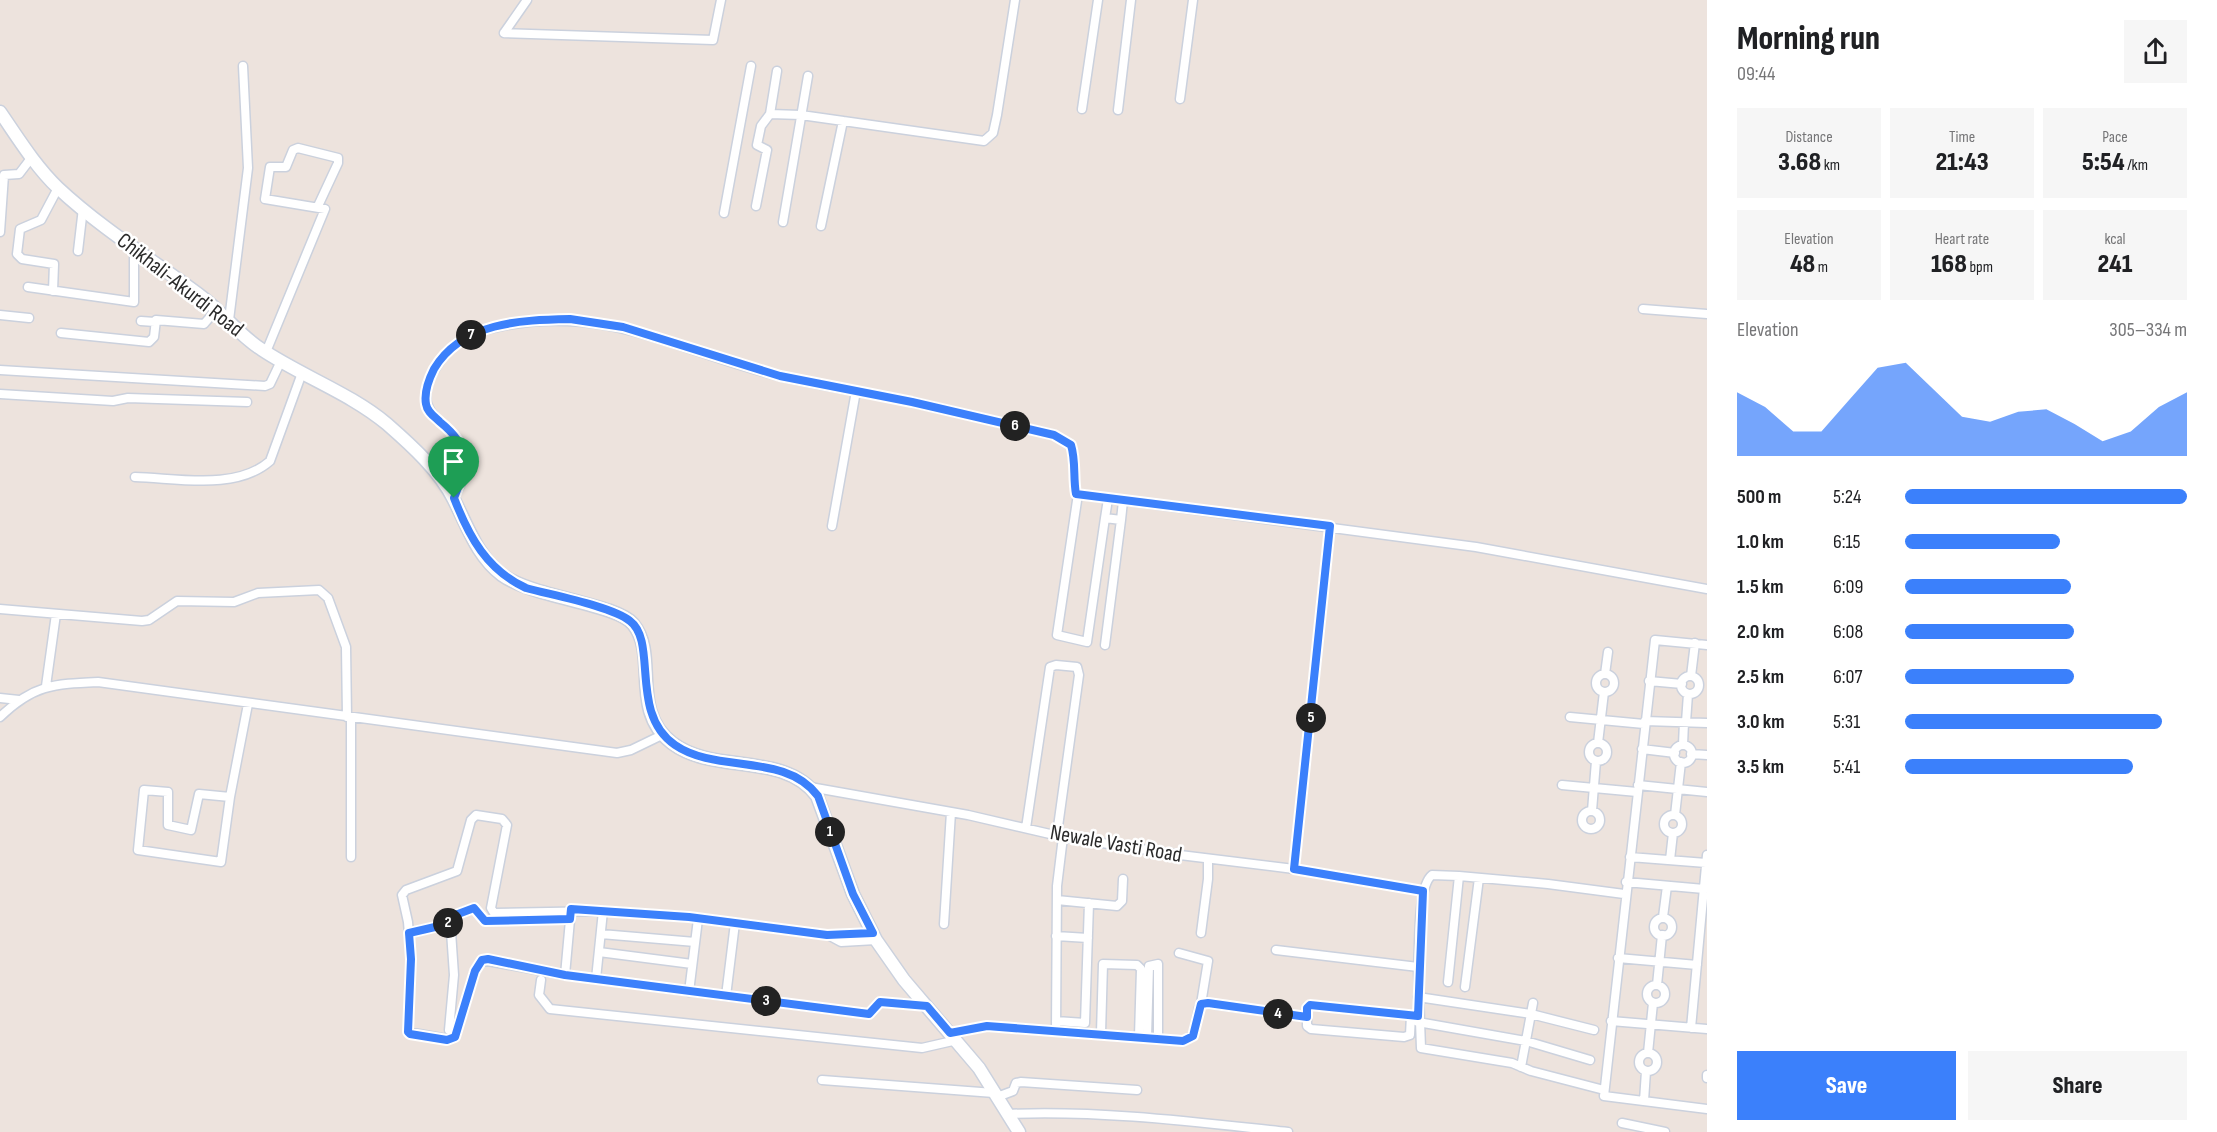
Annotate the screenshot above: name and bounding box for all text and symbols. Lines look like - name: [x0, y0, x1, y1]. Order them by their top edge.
- text: Morning run: [1737, 19, 1880, 59]
- button: share: [2124, 20, 2187, 83]
- text: 09:44: [1737, 62, 1775, 86]
- text: Distance: [1785, 128, 1833, 147]
- text: Time: [1949, 128, 1975, 147]
- text: Pace: [2102, 128, 2128, 147]
- text: 3.68: [1778, 147, 1821, 178]
- text: 21:43: [1935, 147, 1989, 178]
- text: 5:54: [2082, 147, 2125, 178]
- text: km: [1821, 156, 1840, 175]
- text: /km: [2125, 156, 2148, 175]
- street label: Chikhali-Akurdi Road: [111, 227, 249, 343]
- text: Elevation: [1784, 230, 1834, 249]
- text: Heart rate: [1935, 230, 1989, 249]
- text: kcal: [2104, 230, 2126, 249]
- text: 48: [1790, 249, 1815, 280]
- text: 168: [1931, 249, 1967, 280]
- text: 241: [2098, 249, 2132, 280]
- text: m: [1815, 258, 1828, 277]
- text: bpm: [1967, 258, 1993, 277]
- text: Elevation: [1737, 318, 1799, 342]
- text: 305–334 m: [2109, 318, 2187, 342]
- pin: 7: [456, 320, 486, 350]
- text: 7: [468, 325, 474, 344]
- pin: 6: [1000, 411, 1030, 441]
- text: 6: [1011, 416, 1019, 435]
- pin: [428, 436, 479, 498]
- icon: arrive: [437, 445, 470, 478]
- text: 500 m: [1737, 485, 1781, 509]
- text: 5:24: [1833, 485, 1861, 509]
- text: 1.0 km: [1737, 530, 1784, 554]
- text: 6:15: [1833, 530, 1861, 554]
- text: 1.5 km: [1737, 575, 1783, 599]
- text: 6:09: [1833, 575, 1863, 599]
- text: 2.0 km: [1737, 620, 1784, 644]
- text: 6:08: [1833, 620, 1863, 644]
- text: 2.5 km: [1737, 665, 1784, 689]
- text: 6:07: [1833, 665, 1862, 689]
- pin: 5: [1296, 703, 1326, 733]
- text: 5: [1307, 708, 1315, 727]
- text: 3.0 km: [1737, 710, 1784, 734]
- text: 5:31: [1833, 710, 1860, 734]
- text: 3.5 km: [1737, 755, 1784, 779]
- text: 5:41: [1833, 755, 1860, 779]
- pin: 1: [815, 817, 845, 847]
- street label: Newale Vasti Road: [1048, 819, 1184, 869]
- text: 1: [827, 822, 833, 841]
- pin: 2: [433, 908, 463, 938]
- text: 2: [444, 913, 452, 932]
- pin: 3: [751, 986, 781, 1016]
- text: 3: [762, 991, 770, 1010]
- pin: 4: [1263, 999, 1293, 1029]
- text: 4: [1274, 1004, 1282, 1023]
- button: Save: [1737, 1051, 1956, 1120]
- button: Share: [1968, 1051, 2187, 1120]

